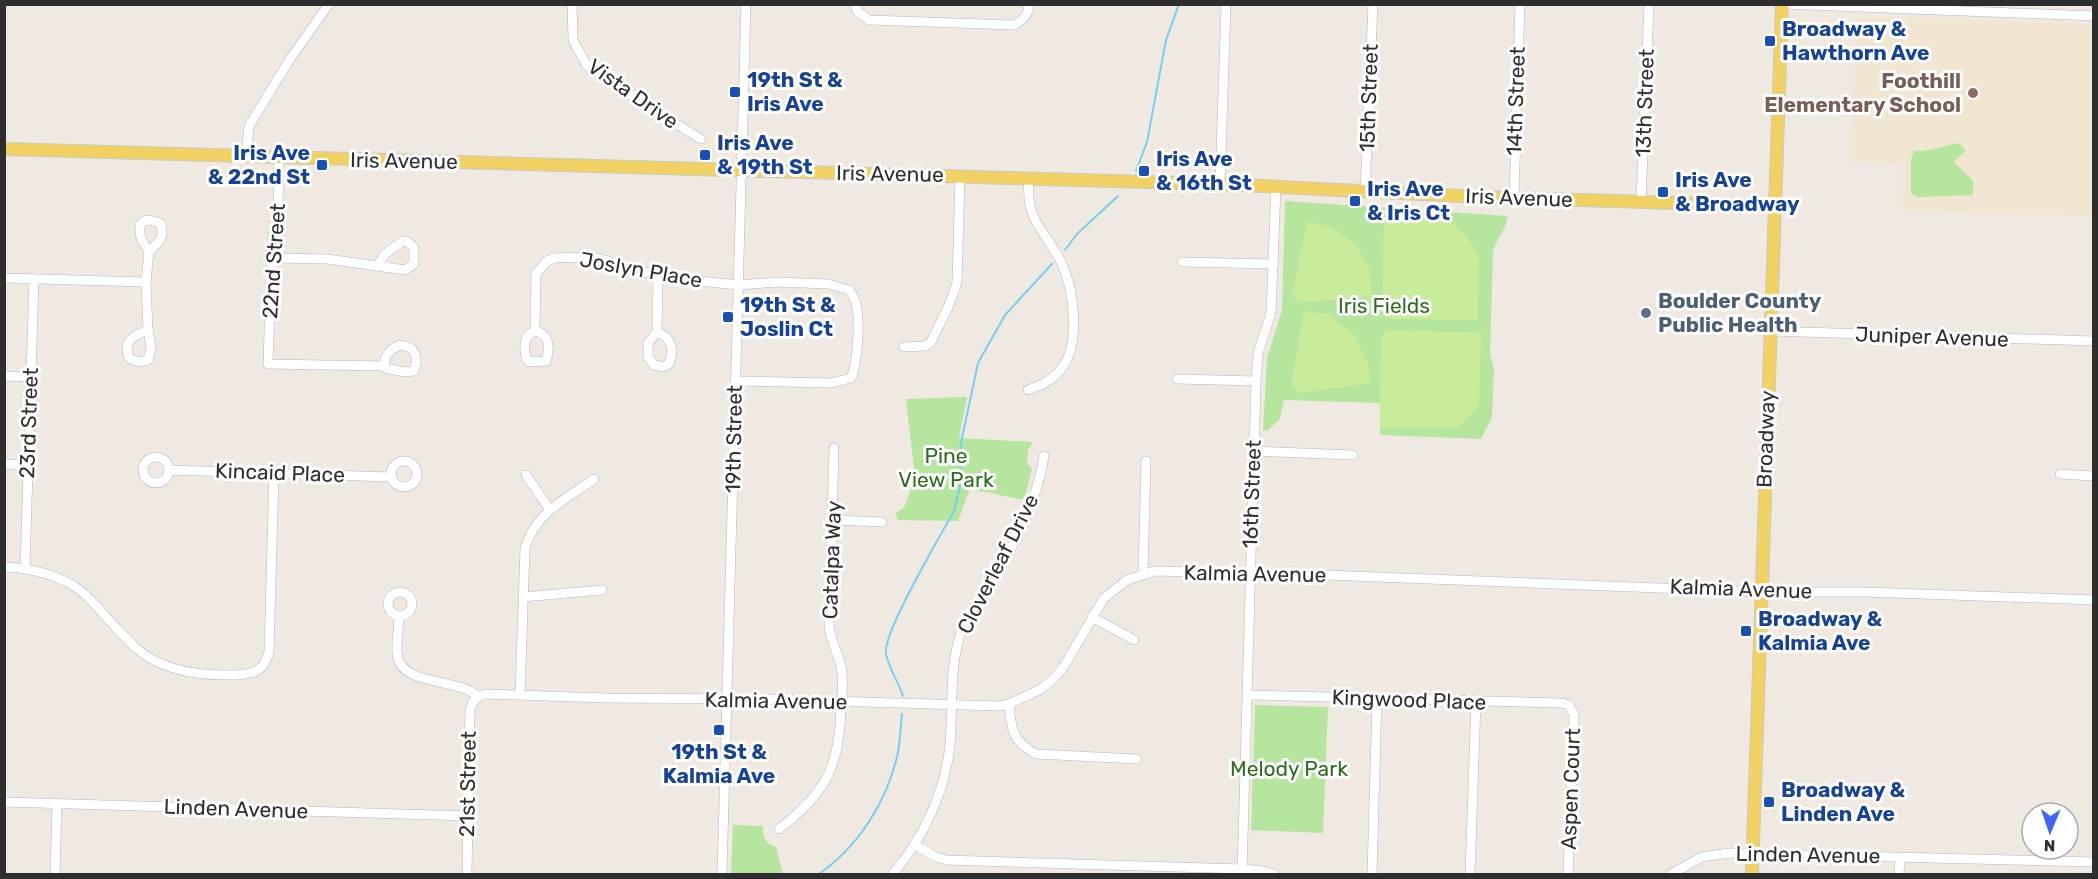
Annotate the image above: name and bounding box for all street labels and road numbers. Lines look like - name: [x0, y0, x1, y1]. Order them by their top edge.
- street label: 15th Street: [1354, 43, 1383, 153]
- street label: 14th Street: [1501, 46, 1530, 156]
- street label: 13th Street: [1630, 48, 1659, 158]
- street label: Vista Drive: [583, 53, 683, 134]
- street label: Iris Avenue: [350, 147, 458, 174]
- street label: Iris Avenue: [836, 160, 944, 187]
- street label: Iris Avenue: [1465, 183, 1573, 212]
- street label: 22nd Street: [257, 202, 290, 320]
- street label: Joslyn Place: [578, 246, 704, 293]
- street label: Juniper Avenue: [1855, 321, 2009, 352]
- street label: 23rd Street: [14, 367, 43, 479]
- street label: 19th Street: [720, 385, 747, 493]
- street label: Broadway: [1751, 389, 1780, 488]
- street label: 16th Street: [1237, 439, 1266, 549]
- street label: Kincaid Place: [215, 458, 345, 487]
- street label: Cloverleaf Drive: [952, 490, 1044, 638]
- street label: Catalpa Way: [817, 500, 846, 620]
- street label: Kalmia Avenue: [1183, 560, 1327, 587]
- street label: Kalmia Avenue: [1669, 574, 1813, 603]
- street label: Kingwood Place: [1331, 684, 1487, 715]
- street label: Kalmia Avenue: [704, 687, 848, 714]
- street label: Aspen Court: [1556, 728, 1585, 850]
- street label: 21st Street: [454, 731, 481, 837]
- street label: Linden Avenue: [163, 793, 309, 824]
- street label: Linden Avenue: [1735, 841, 1881, 868]

